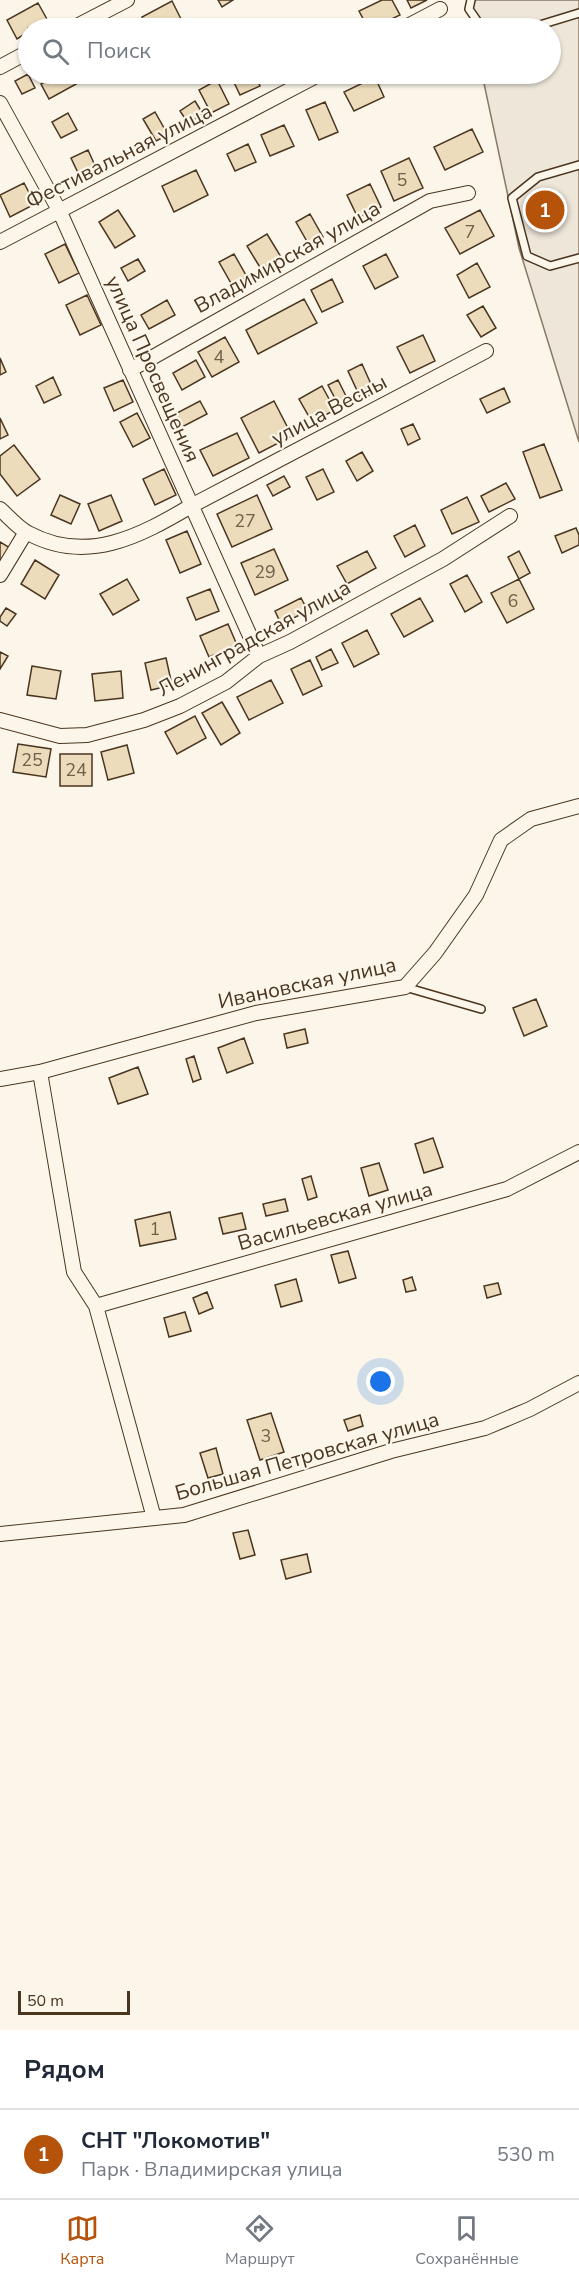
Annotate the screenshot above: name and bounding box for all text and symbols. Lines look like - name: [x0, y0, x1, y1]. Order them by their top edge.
- search box: [18, 18, 561, 84]
- icon: search: [39, 35, 72, 68]
- text: Поиск: [87, 36, 151, 66]
- street label: Фестивальная улица: [21, 97, 217, 215]
- house number: 5: [397, 168, 407, 192]
- pin: 1: [526, 188, 564, 232]
- street label: Владимирская улица: [189, 194, 385, 320]
- house number: 7: [465, 220, 475, 244]
- street label: улица Просвещения: [99, 271, 207, 467]
- house number: 4: [214, 345, 225, 369]
- street label: улица Весны: [266, 368, 392, 452]
- house number: 27: [234, 509, 256, 533]
- house number: 29: [254, 560, 276, 584]
- street label: Ленинградская улица: [152, 573, 356, 703]
- house number: 6: [508, 589, 518, 613]
- house number: 25: [21, 748, 43, 772]
- house number: 24: [65, 758, 87, 782]
- street label: Ивановская улица: [215, 950, 399, 1016]
- street label: Васильевская улица: [234, 1175, 436, 1257]
- house number: 1: [150, 1217, 160, 1241]
- your location: [366, 1367, 395, 1396]
- street label: Большая Петровская улица: [172, 1405, 442, 1507]
- house number: 3: [261, 1424, 271, 1448]
- scale bar: [18, 1988, 130, 2016]
- text: 50 m: [27, 1990, 64, 2012]
- text: Рядом: [24, 2052, 105, 2087]
- text: СНТ "Локомотив": [81, 2126, 270, 2156]
- text: 1: [38, 2141, 50, 2168]
- text: 530 m: [497, 2141, 555, 2168]
- text: Парк · Владимирская улица: [81, 2156, 343, 2183]
- tab: Карта: [60, 2212, 104, 2270]
- tab: Маршрут: [225, 2212, 295, 2270]
- tab: Сохранённые: [415, 2212, 519, 2270]

